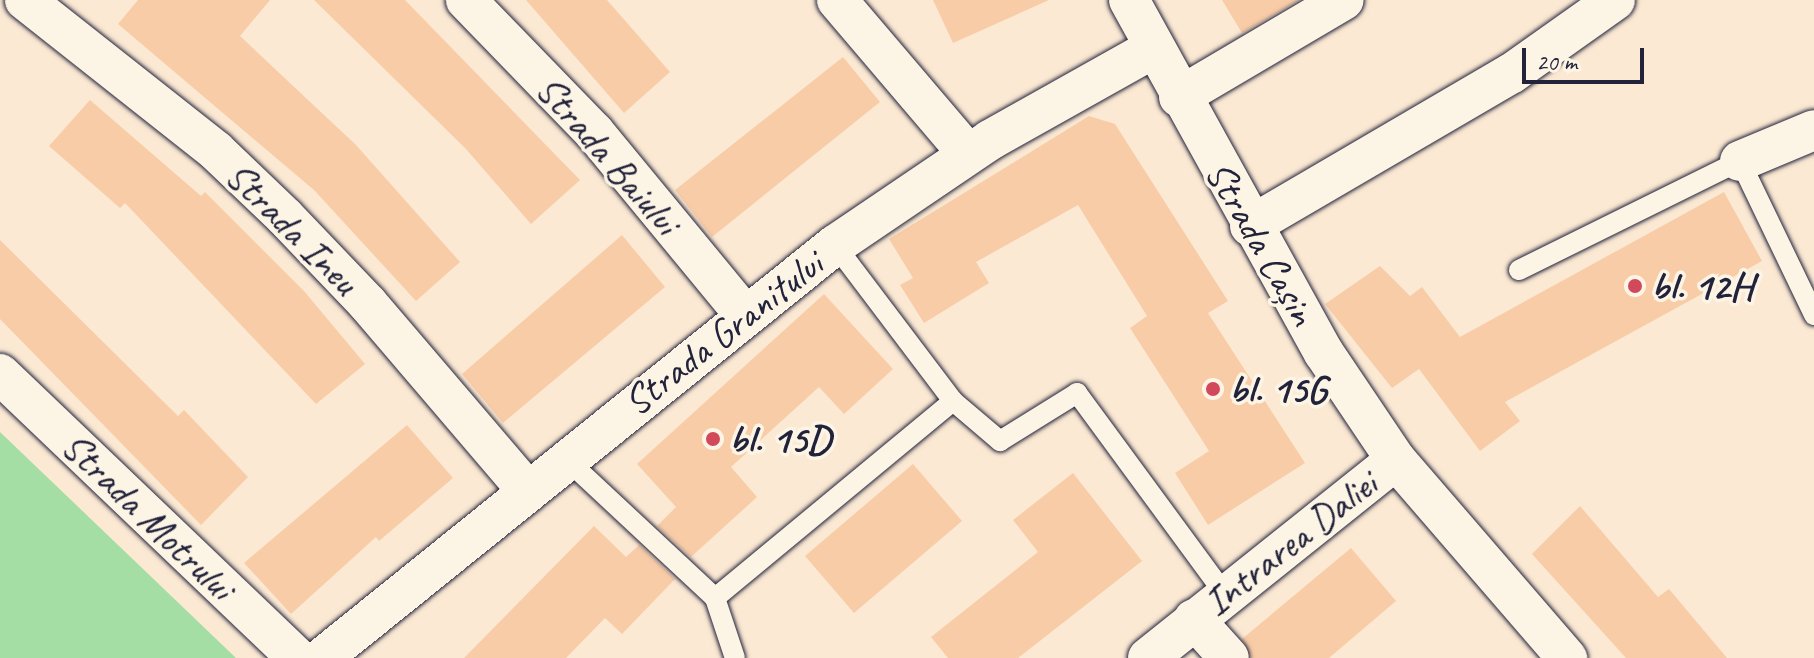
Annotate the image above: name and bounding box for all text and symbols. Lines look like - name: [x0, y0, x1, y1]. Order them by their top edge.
- scale bar: [1526, 32, 1648, 82]
- text: 20 m: [1536, 47, 1577, 77]
- street label: Strada Baiului: [525, 65, 691, 245]
- street label: Strada Ineu: [216, 152, 368, 304]
- street label: Strada Cașin: [1195, 152, 1327, 334]
- street label: Strada Granitului: [613, 240, 833, 426]
- place label: bl. 12H: [1651, 262, 1752, 310]
- marker: bl. 12H: [1626, 277, 1644, 295]
- place label: bl. 15G: [1229, 365, 1327, 413]
- marker: bl. 15G: [1204, 380, 1222, 398]
- place label: bl. 15D: [729, 415, 830, 463]
- street label: Strada Motrului: [52, 422, 244, 610]
- marker: bl. 15D: [704, 430, 722, 448]
- street label: Intrarea Daliei: [1193, 460, 1387, 626]

